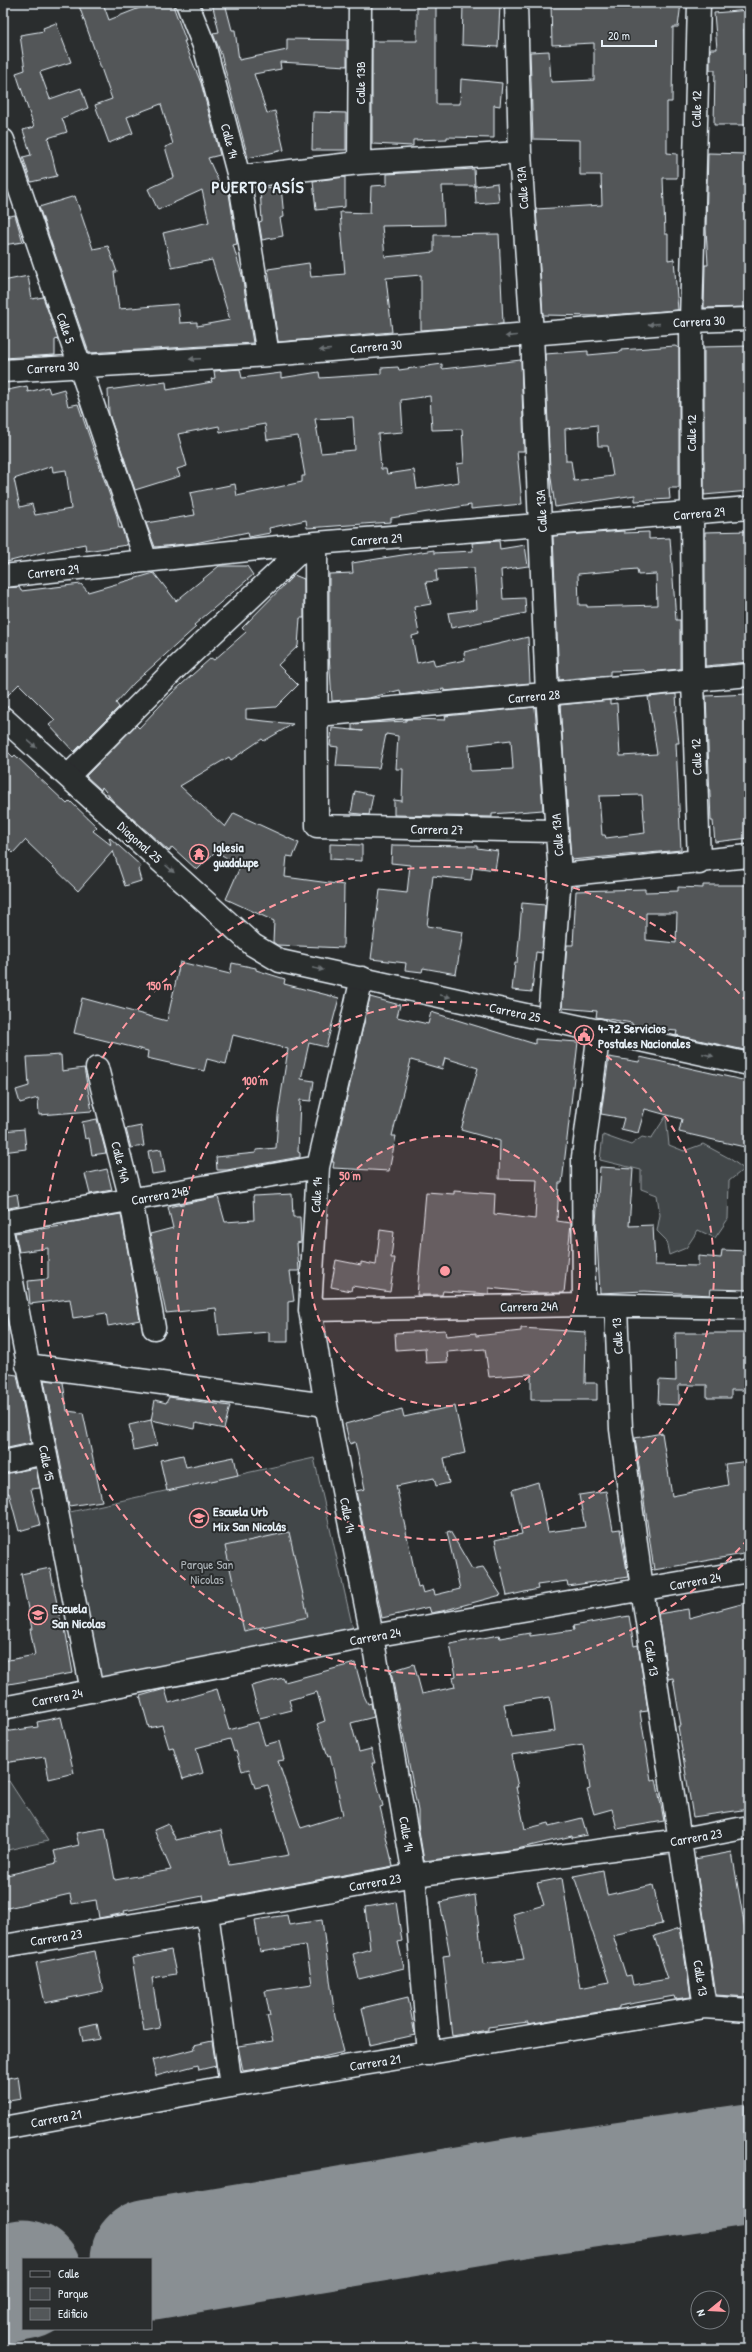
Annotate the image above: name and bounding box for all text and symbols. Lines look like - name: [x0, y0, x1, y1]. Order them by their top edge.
- scale bar: [602, 22, 656, 48]
- text: 20 m: [608, 27, 630, 44]
- street label: Calle 13B: [351, 61, 369, 105]
- street label: Calle 12: [687, 90, 705, 128]
- street label: Calle 14: [217, 121, 243, 161]
- street label: Calle 13A: [511, 165, 532, 210]
- district label: PUERTO ASÍS: [212, 175, 304, 198]
- street label: Calle 5: [52, 310, 80, 346]
- street label: Carrera 30: [672, 311, 726, 331]
- one-way arrow: [648, 321, 660, 328]
- one-way arrow: [505, 332, 517, 339]
- street label: Carrera 30: [349, 335, 403, 357]
- one-way arrow: [319, 347, 331, 354]
- street label: Carrera 30: [26, 356, 80, 378]
- one-way arrow: [189, 356, 202, 362]
- street label: Calle 12: [682, 415, 700, 451]
- street label: Calle 13A: [531, 488, 551, 533]
- street label: Carrera 29: [673, 502, 726, 524]
- street label: Carrera 29: [350, 528, 402, 550]
- street label: Carrera 29: [27, 559, 80, 583]
- street label: Carrera 28: [507, 685, 561, 707]
- street label: Calle 12: [686, 738, 706, 776]
- one-way arrow: [27, 740, 37, 749]
- street label: Calle 13A: [546, 812, 567, 857]
- street label: Diagonal 25: [114, 817, 167, 867]
- street label: Carrera 27: [410, 820, 464, 838]
- place label: Iglesia guadalupe: [213, 838, 259, 872]
- temple icon: Iglesia guadalupe: [188, 843, 210, 865]
- one-way arrow: [165, 865, 175, 874]
- one-way arrow: [312, 966, 324, 972]
- text: 150 m: [146, 977, 172, 994]
- one-way arrow: [439, 994, 451, 1000]
- street label: Carrera 25: [488, 998, 543, 1026]
- place label: 4-72 Servicios Postales Nacionales: [598, 1019, 691, 1052]
- public building icon: 4-72 Servicios Postales Nacionales: [573, 1024, 595, 1046]
- one-way arrow: [703, 1052, 715, 1058]
- text: 100 m: [242, 1072, 268, 1089]
- street label: Calle 14A: [107, 1139, 135, 1185]
- text: 50 m: [339, 1167, 361, 1184]
- street label: Calle 14: [306, 1177, 326, 1213]
- street label: Carrera 24B: [130, 1181, 191, 1209]
- centre of rings: [438, 1264, 452, 1278]
- street label: Carrera 24A: [500, 1296, 559, 1316]
- street label: Calle 13: [607, 1317, 627, 1355]
- street label: Calle 15: [35, 1444, 59, 1483]
- street label: Calle 14: [336, 1496, 360, 1534]
- place label: Escuela Urb Mix San Nicolás: [213, 1502, 286, 1535]
- school or university icon: Escuela Urb Mix San Nicolás: [188, 1507, 210, 1529]
- park label: Parque San Nicolas: [181, 1555, 233, 1588]
- street label: Carrera 24: [668, 1568, 722, 1594]
- place label: Escuela San Nicolas: [52, 1599, 106, 1632]
- school or university icon: Escuela San Nicolas: [27, 1604, 49, 1626]
- street label: Carrera 24: [348, 1623, 402, 1649]
- street label: Calle 13: [640, 1639, 664, 1678]
- street label: Carrera 24: [30, 1683, 84, 1711]
- street label: Calle 14: [395, 1815, 419, 1853]
- street label: Carrera 23: [669, 1824, 724, 1850]
- street label: Carrera 23: [348, 1869, 403, 1895]
- street label: Carrera 23: [29, 1924, 83, 1950]
- street label: Calle 13: [689, 1959, 713, 1998]
- street label: Carrera 21: [348, 2049, 402, 2075]
- street label: Carrera 21: [29, 2104, 83, 2132]
- legend: [22, 2258, 152, 2330]
- text: Calle: [58, 2265, 79, 2282]
- text: Parque: [58, 2285, 88, 2302]
- north arrow: [690, 2290, 730, 2330]
- text: Edificio: [58, 2305, 88, 2322]
- text: N: [693, 2308, 708, 2318]

